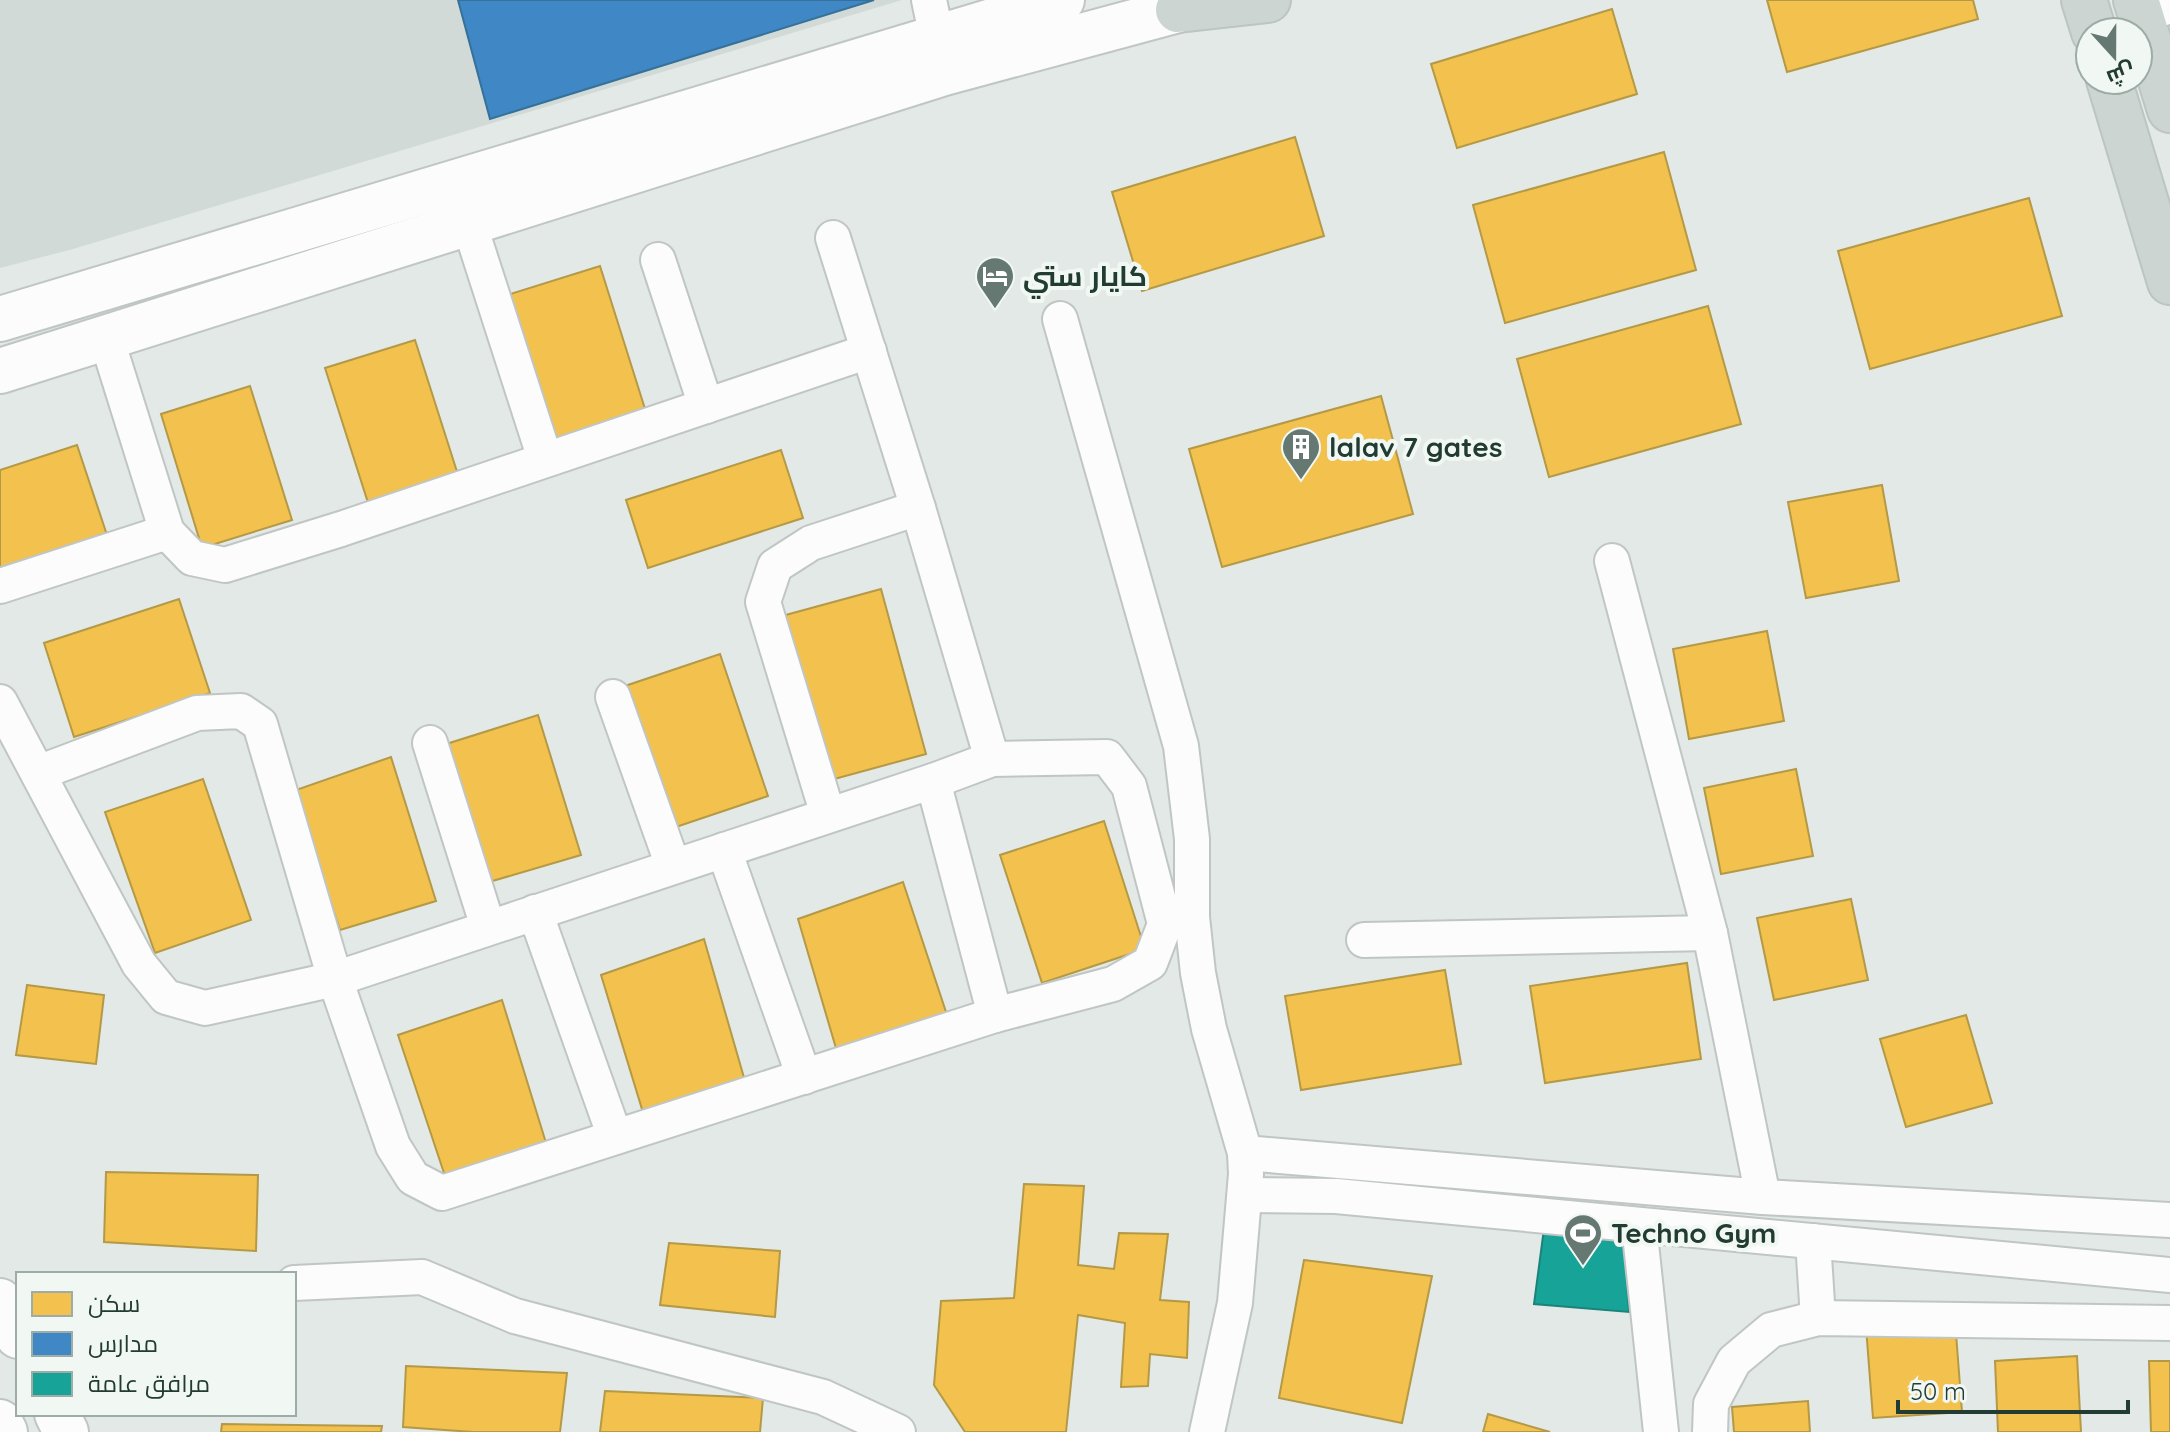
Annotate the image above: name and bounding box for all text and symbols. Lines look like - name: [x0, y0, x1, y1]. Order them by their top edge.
- north arrow: [2074, 16, 2154, 96]
- text: ش: [2103, 57, 2139, 93]
- hotel icon: كايار ستي: [974, 255, 1016, 310]
- place label: كايار ستي: [1023, 258, 1147, 299]
- building icon: lalav 7 gates: [1280, 426, 1322, 481]
- place label: lalav 7 gates: [1329, 429, 1502, 464]
- sports icon: Techno Gym: [1562, 1212, 1604, 1267]
- place label: Techno Gym: [1611, 1215, 1776, 1250]
- legend: [16, 1272, 296, 1416]
- text: سكن: [88, 1288, 140, 1318]
- text: مدارس: [88, 1328, 158, 1358]
- scale bar: [1898, 1364, 2128, 1414]
- text: مرافق عامة: [88, 1368, 210, 1399]
- text: 50 m: [1910, 1376, 1966, 1406]

